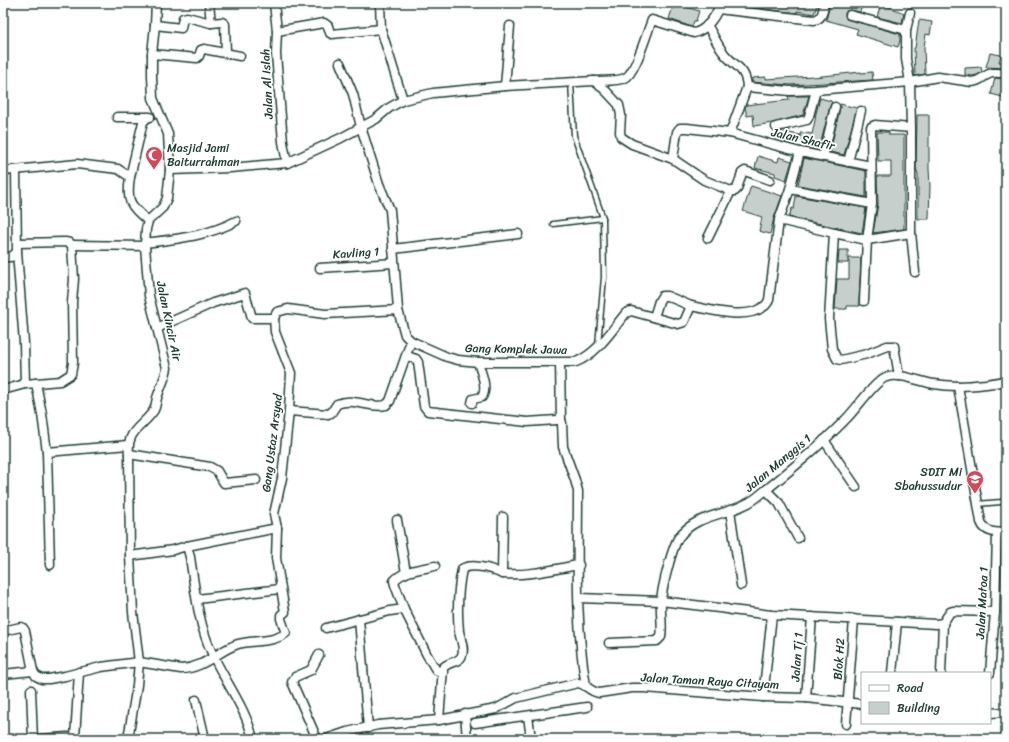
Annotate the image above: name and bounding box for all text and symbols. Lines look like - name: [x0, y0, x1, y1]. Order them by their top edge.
- street label: Jalan Al Islah: [254, 48, 280, 121]
- street label: Jalan Shafir: [768, 121, 838, 157]
- place label: Masjid Jami Baiturrahman: [167, 137, 240, 173]
- mosque icon: Masjid Jami Baiturrahman: [144, 145, 164, 170]
- street label: Kavling 1: [332, 240, 380, 266]
- street label: Jalan Kincir Air: [150, 278, 188, 364]
- street label: Gang Komplek Jawa: [465, 337, 568, 361]
- street label: Gang Ustaz Arsyad: [255, 392, 289, 493]
- street label: Jalan Manggis 1: [739, 428, 817, 498]
- place label: SDIT Mi Sbahussudur: [895, 461, 963, 497]
- school or university icon: SDIT Mi Sbahussudur: [965, 469, 985, 494]
- street label: Jalan Matoa 1: [969, 566, 995, 641]
- street label: Jalan Tj 1: [784, 632, 810, 683]
- street label: Blok H2: [827, 637, 851, 681]
- street label: Jalan Taman Raya Citayam: [639, 666, 780, 696]
- legend: [861, 672, 991, 724]
- text: Road: [897, 677, 924, 699]
- text: Building: [897, 697, 940, 719]

